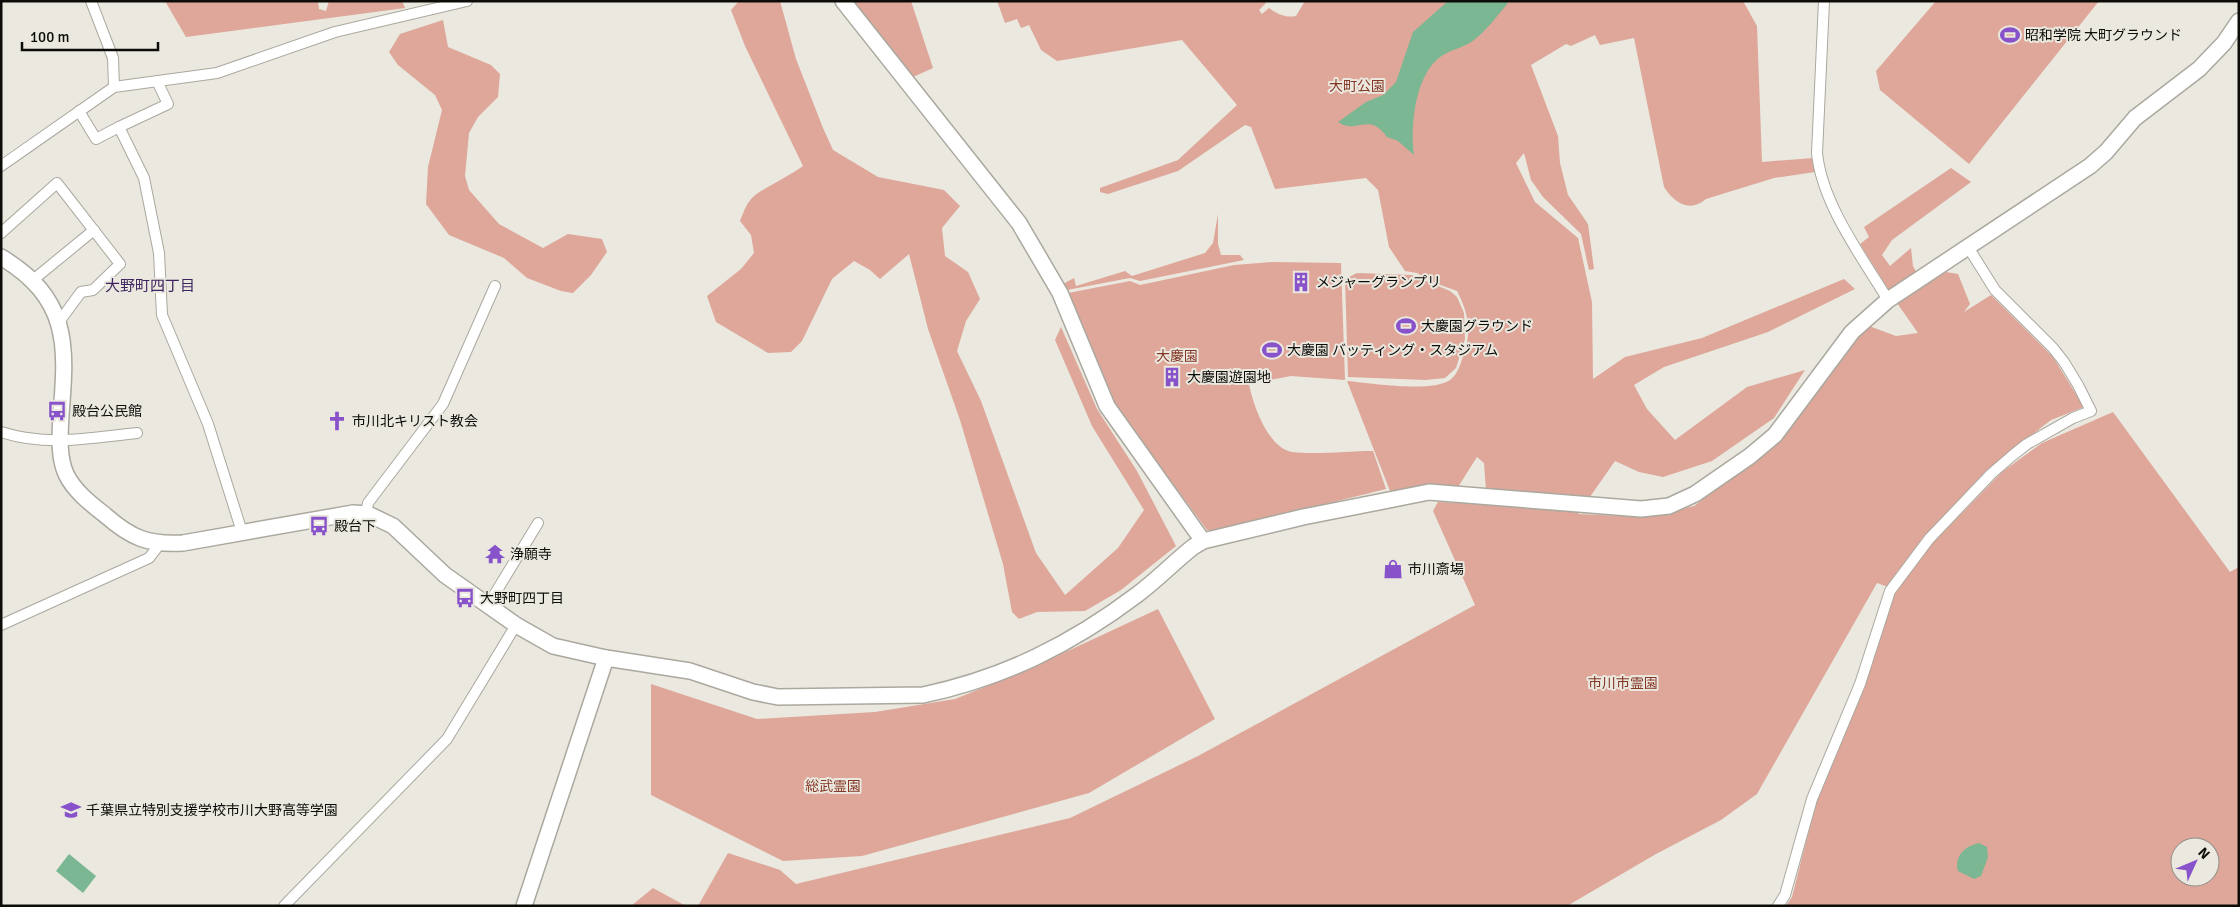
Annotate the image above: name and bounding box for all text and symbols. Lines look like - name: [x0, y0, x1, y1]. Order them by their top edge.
- scale bar: [22, 20, 159, 52]
- sports icon: 昭和学院 大町グラウンド: [1999, 24, 2021, 46]
- place label: 昭和学院 大町グラウンド: [2025, 27, 2182, 44]
- text: 100 m: [30, 28, 70, 46]
- park label: 大町公園: [1329, 78, 1385, 95]
- building icon: メジャーグランプリ: [1290, 271, 1312, 293]
- place label: メジャーグランプリ: [1316, 274, 1441, 291]
- district label: 大野町四丁目: [105, 277, 195, 295]
- sports icon: 大慶園グラウンド: [1395, 315, 1417, 337]
- place label: 大慶園グラウンド: [1421, 318, 1533, 335]
- sports icon: 大慶園 バッティング・スタジアム: [1261, 339, 1283, 361]
- place label: 大慶園 バッティング・スタジアム: [1287, 342, 1498, 359]
- park label: 大慶園: [1156, 348, 1198, 365]
- building icon: 大慶園遊園地: [1161, 366, 1183, 388]
- place label: 大慶園遊園地: [1187, 369, 1271, 386]
- bus stop icon: 殿台公民館: [46, 400, 68, 422]
- place label: 殿台公民館: [72, 403, 142, 420]
- church icon: 市川北キリスト教会: [326, 410, 348, 432]
- place label: 市川北キリスト教会: [352, 413, 478, 430]
- bus stop icon: 殿台下: [308, 515, 330, 537]
- place label: 殿台下: [334, 518, 376, 535]
- temple icon: 浄願寺: [484, 543, 506, 565]
- place label: 浄願寺: [510, 546, 552, 563]
- shop icon: 市川斎場: [1382, 558, 1404, 580]
- place label: 市川斎場: [1408, 561, 1464, 578]
- bus stop icon: 大野町四丁目: [454, 587, 476, 609]
- place label: 大野町四丁目: [480, 590, 564, 607]
- park label: 市川市霊園: [1588, 675, 1658, 692]
- park label: 総武霊園: [805, 778, 861, 795]
- school or university icon: 千葉県立特別支援学校市川大野高等学園: [60, 799, 82, 821]
- place label: 千葉県立特別支援学校市川大野高等学園: [86, 802, 338, 819]
- north arrow: [2170, 837, 2220, 887]
- text: N: [2194, 844, 2213, 863]

